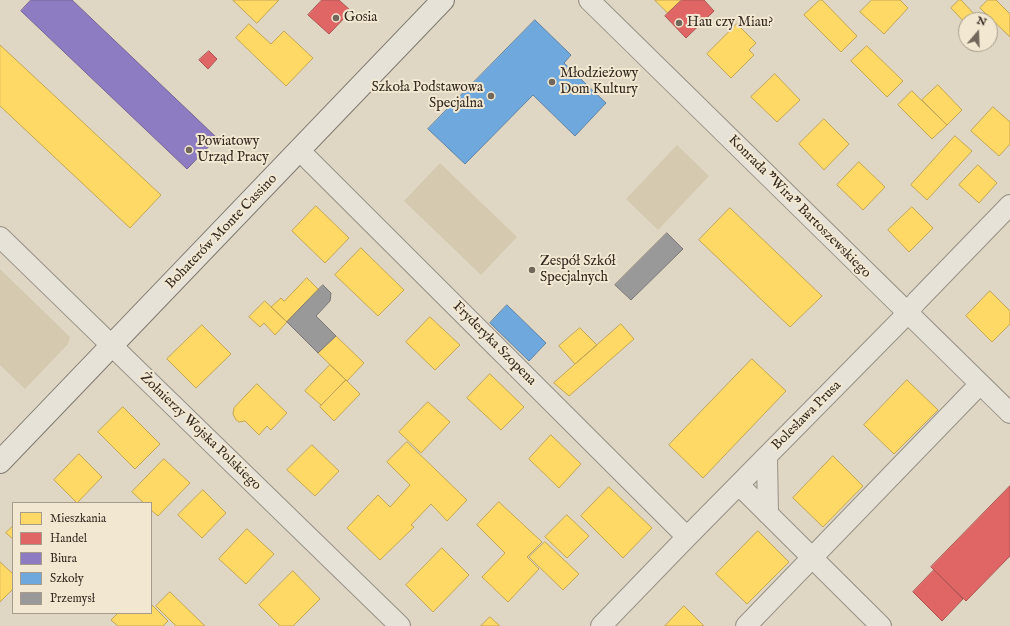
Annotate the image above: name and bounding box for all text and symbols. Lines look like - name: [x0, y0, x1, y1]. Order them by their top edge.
- place label: Gosia: [344, 10, 377, 26]
- north arrow: [958, 12, 998, 52]
- marker: Gosia: [331, 13, 341, 23]
- text: N: [975, 13, 988, 30]
- place label: Hau czy Miau?: [687, 15, 773, 31]
- marker: Hau czy Miau?: [674, 18, 684, 28]
- place label: Młodzieżowy Dom Kultury: [560, 66, 638, 98]
- marker: Młodzieżowy Dom Kultury: [547, 77, 557, 87]
- place label: Szkoła Podstawowa Specjalna: [371, 80, 483, 112]
- marker: Szkoła Podstawowa Specjalna: [486, 91, 496, 101]
- street label: Konrada "Wira" Bartoszewskiego: [724, 132, 874, 282]
- place label: Powiatowy Urząd Pracy: [197, 134, 269, 166]
- marker: Powiatowy Urząd Pracy: [184, 145, 194, 155]
- street label: Bohaterów Monte Cassino: [163, 171, 281, 293]
- place label: Zespół Szkół Specjalnych: [540, 254, 615, 286]
- marker: Zespół Szkół Specjalnych: [527, 265, 537, 275]
- street label: Fryderyka Szopena: [449, 299, 539, 389]
- street label: Żołnierzy Wojska Polskiego: [136, 370, 264, 494]
- street label: Bolesława Prusa: [769, 378, 845, 454]
- legend: [12, 502, 152, 614]
- text: Mieszkania: [50, 511, 106, 526]
- text: Handel: [50, 531, 87, 546]
- text: Biura: [50, 551, 77, 566]
- text: Szkoły: [50, 571, 84, 586]
- text: Przemysł: [50, 591, 95, 606]

